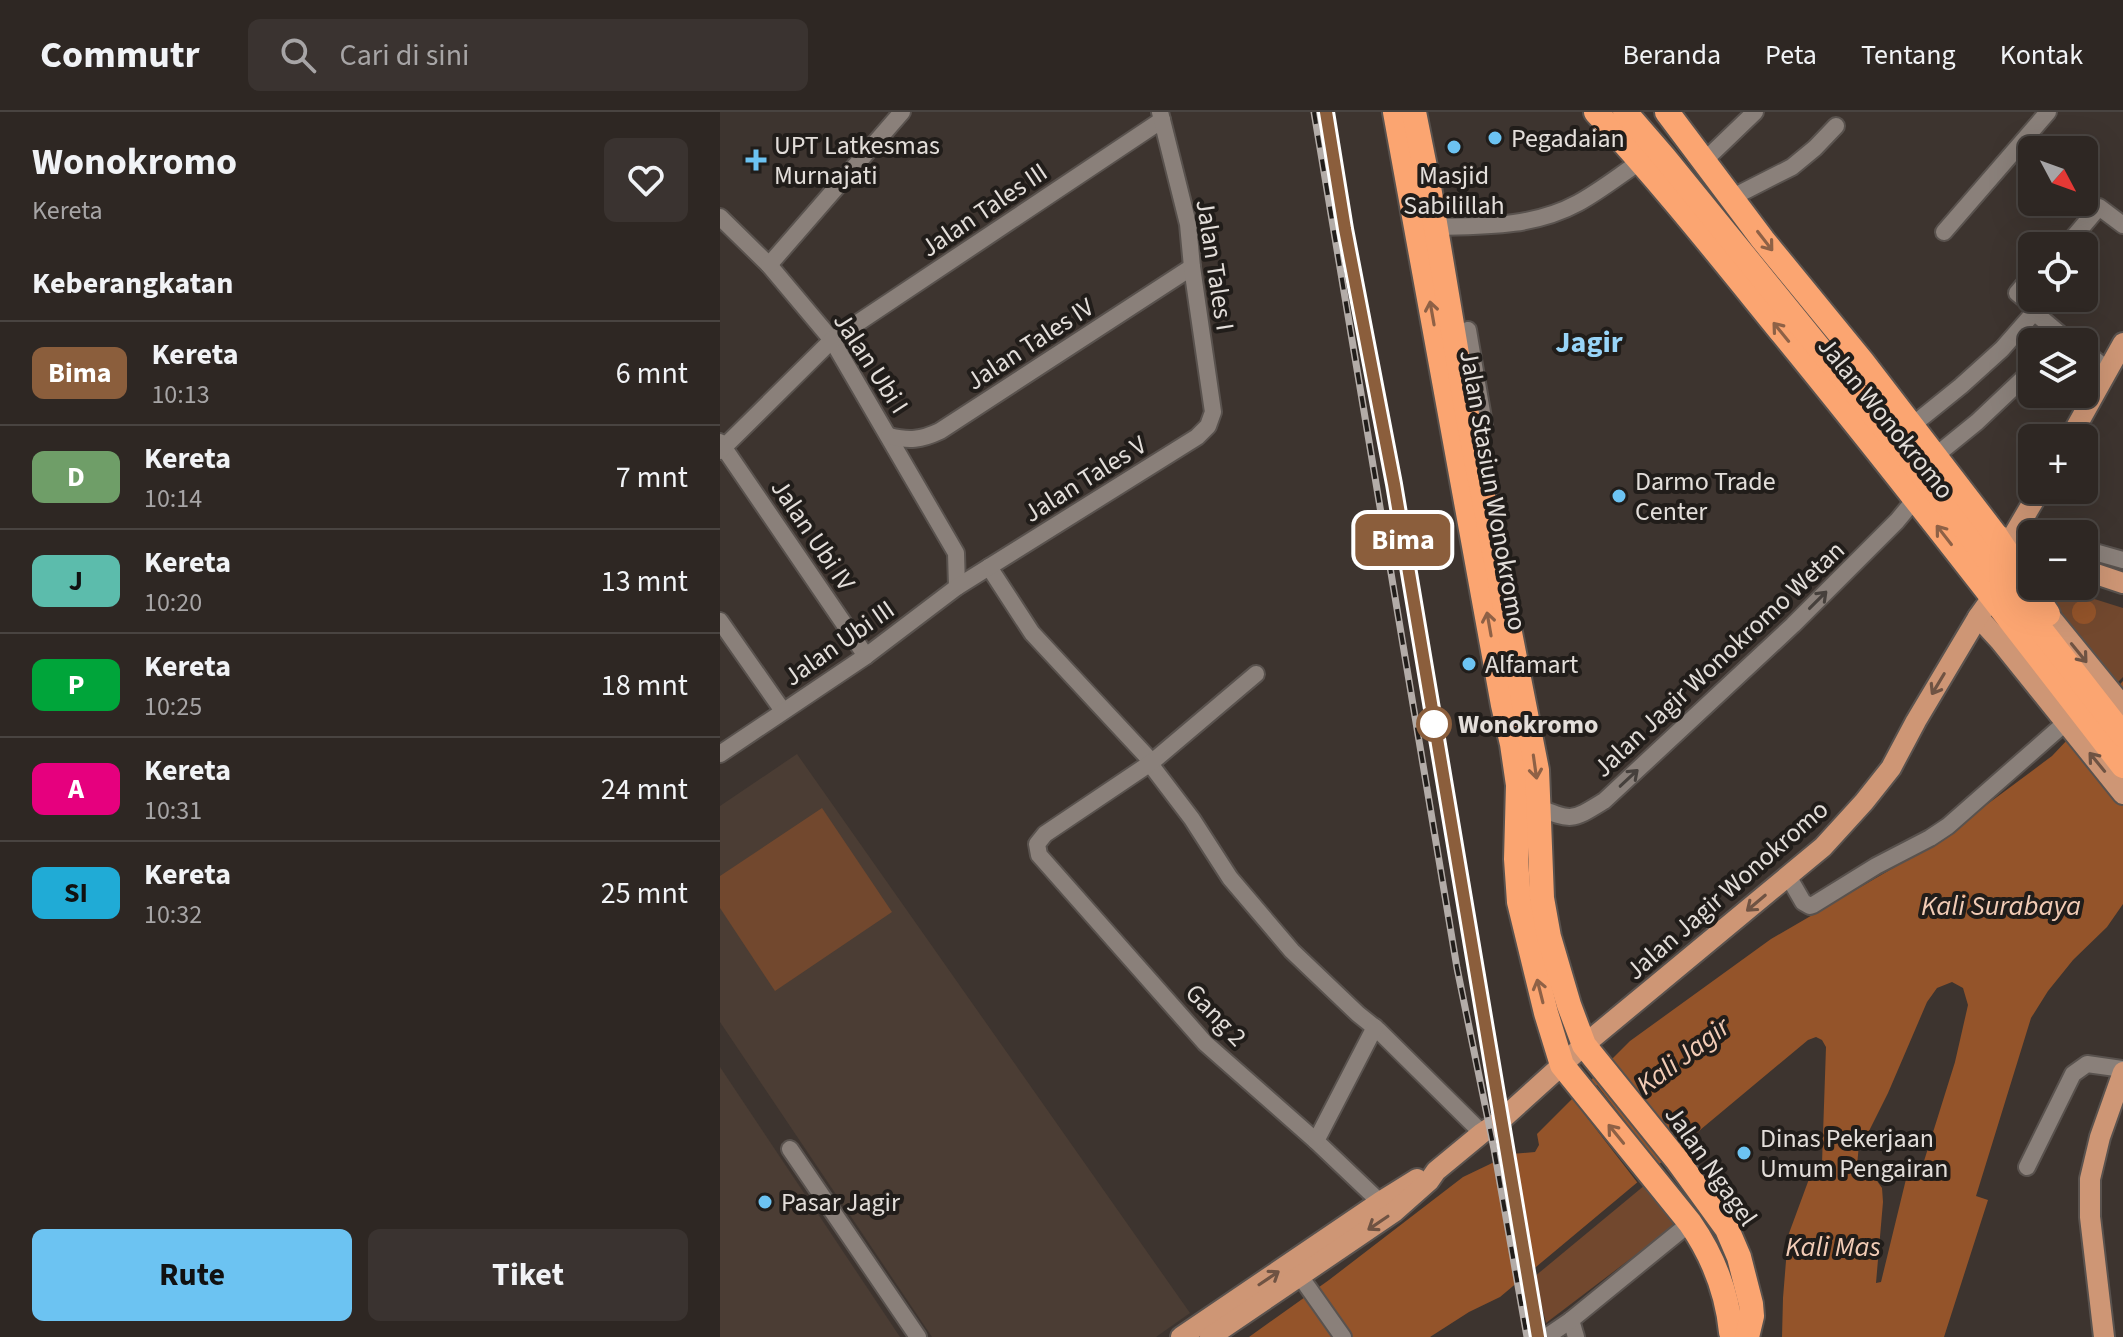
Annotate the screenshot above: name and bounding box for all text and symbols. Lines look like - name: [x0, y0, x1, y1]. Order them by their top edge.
- search box: [248, 19, 808, 91]
- text: Commutr: [40, 28, 200, 82]
- icon: search: [276, 33, 320, 77]
- text: Cari di sini: [340, 34, 469, 77]
- text: Beranda: [1623, 35, 1721, 75]
- text: Peta: [1765, 35, 1817, 75]
- text: Tentang: [1861, 35, 1956, 75]
- text: Kontak: [2000, 35, 2083, 75]
- place label: Pegadaian: [1511, 120, 1625, 157]
- place label: UPT Latkesmas Murnajati: [774, 127, 940, 194]
- marker: Pegadaian: [1486, 129, 1504, 147]
- text: Wonokromo: [32, 135, 237, 189]
- north arrow: [2018, 136, 2098, 216]
- map controls: [2018, 136, 2098, 600]
- button: heart: [604, 138, 688, 222]
- marker: Masjid Sabilillah: [1445, 138, 1463, 156]
- marker: UPT Latkesmas Murnajati: [745, 149, 767, 171]
- street label: Jalan Tales III: [913, 154, 1055, 266]
- place label: Masjid Sabilillah: [1403, 157, 1505, 224]
- text: Kereta: [32, 192, 103, 229]
- street label: Jalan Tales I: [1186, 197, 1244, 333]
- one-way arrow: [1756, 230, 1773, 251]
- button: locate: [2018, 232, 2098, 312]
- text: Keberangkatan: [32, 262, 234, 305]
- street label: Jalan Tales IV: [959, 288, 1102, 399]
- one-way arrow: [1423, 301, 1438, 326]
- street label: Jalan Ubi I: [824, 305, 918, 421]
- district label: Jagir: [1555, 321, 1623, 364]
- one-way arrow: [1773, 322, 1790, 343]
- button: layers: [2018, 328, 2098, 408]
- street label: Jalan Wonokromo: [1809, 329, 1963, 507]
- text: Kereta: [151, 333, 238, 376]
- street label: Jalan Stasiun Wonokromo: [1450, 347, 1536, 633]
- text: 6 mnt: [616, 352, 688, 395]
- text: Bima: [48, 353, 111, 393]
- text: 10:13: [151, 376, 210, 413]
- button: +: [2018, 424, 2098, 504]
- street label: Jalan Tales V: [1016, 426, 1154, 531]
- text: Kereta: [144, 437, 231, 480]
- text: 7 mnt: [616, 456, 688, 499]
- text: D: [67, 457, 85, 497]
- place label: Darmo Trade Center: [1635, 463, 1776, 530]
- street label: Jalan Ubi IV: [762, 472, 864, 599]
- text: 10:14: [144, 480, 202, 517]
- marker: Darmo Trade Center: [1610, 487, 1628, 505]
- line badge: Bima: [1347, 514, 1459, 566]
- text: Bima: [1371, 520, 1435, 560]
- button: −: [2018, 520, 2098, 600]
- one-way arrow: [1936, 525, 1953, 546]
- street label: Jalan Jagir Wonokromo Wetan: [1585, 532, 1853, 786]
- text: Kereta: [144, 541, 231, 584]
- text: 13 mnt: [601, 560, 688, 603]
- text: J: [69, 561, 83, 601]
- text: 10:20: [144, 584, 202, 621]
- street label: Jalan Ubi III: [776, 591, 902, 695]
- one-way arrow: [1808, 591, 1827, 610]
- one-way arrow: [1480, 612, 1495, 637]
- one-way arrow: [2071, 642, 2088, 663]
- text: Kereta: [144, 645, 231, 688]
- place label: Alfamart: [1485, 646, 1579, 683]
- marker: Alfamart: [1460, 655, 1478, 673]
- text: 18 mnt: [601, 664, 688, 707]
- text: P: [68, 665, 84, 705]
- one-way arrow: [1930, 672, 1946, 695]
- text: 10:25: [144, 688, 202, 725]
- place label: Wonokromo: [1458, 706, 1598, 743]
- marker: Wonokromo: [1417, 707, 1451, 741]
- text: Kereta: [144, 749, 231, 792]
- one-way arrow: [2088, 752, 2106, 773]
- one-way arrow: [1528, 753, 1543, 779]
- text: 24 mnt: [601, 768, 688, 811]
- one-way arrow: [1619, 768, 1639, 787]
- text: A: [68, 769, 84, 809]
- street label: Jalan Jagir Wonokromo: [1617, 791, 1837, 989]
- text: 10:31: [144, 792, 202, 829]
- text: Kereta: [144, 853, 231, 896]
- text: 25 mnt: [601, 872, 688, 915]
- text: SI: [64, 873, 88, 913]
- water label: Kali Surabaya: [1921, 886, 2081, 926]
- one-way arrow: [1746, 894, 1767, 912]
- text: 10:32: [144, 896, 202, 933]
- street label: Gang 2: [1177, 975, 1255, 1055]
- one-way arrow: [1532, 978, 1547, 1004]
- water label: Kali Jagir: [1628, 1007, 1739, 1105]
- street label: Jalan Ngagel: [1656, 1098, 1766, 1234]
- place label: Dinas Pekerjaan Umum Pengairan: [1760, 1120, 1948, 1187]
- one-way arrow: [1607, 1124, 1625, 1145]
- marker: Dinas Pekerjaan Umum Pengairan: [1735, 1144, 1753, 1162]
- place label: Pasar Jagir: [781, 1184, 901, 1221]
- marker: Pasar Jagir: [756, 1193, 774, 1211]
- one-way arrow: [1367, 1215, 1390, 1231]
- water label: Kali Mas: [1785, 1227, 1881, 1267]
- button: Rute: [32, 1229, 352, 1321]
- button: Tiket: [368, 1229, 688, 1321]
- one-way arrow: [1257, 1269, 1279, 1286]

